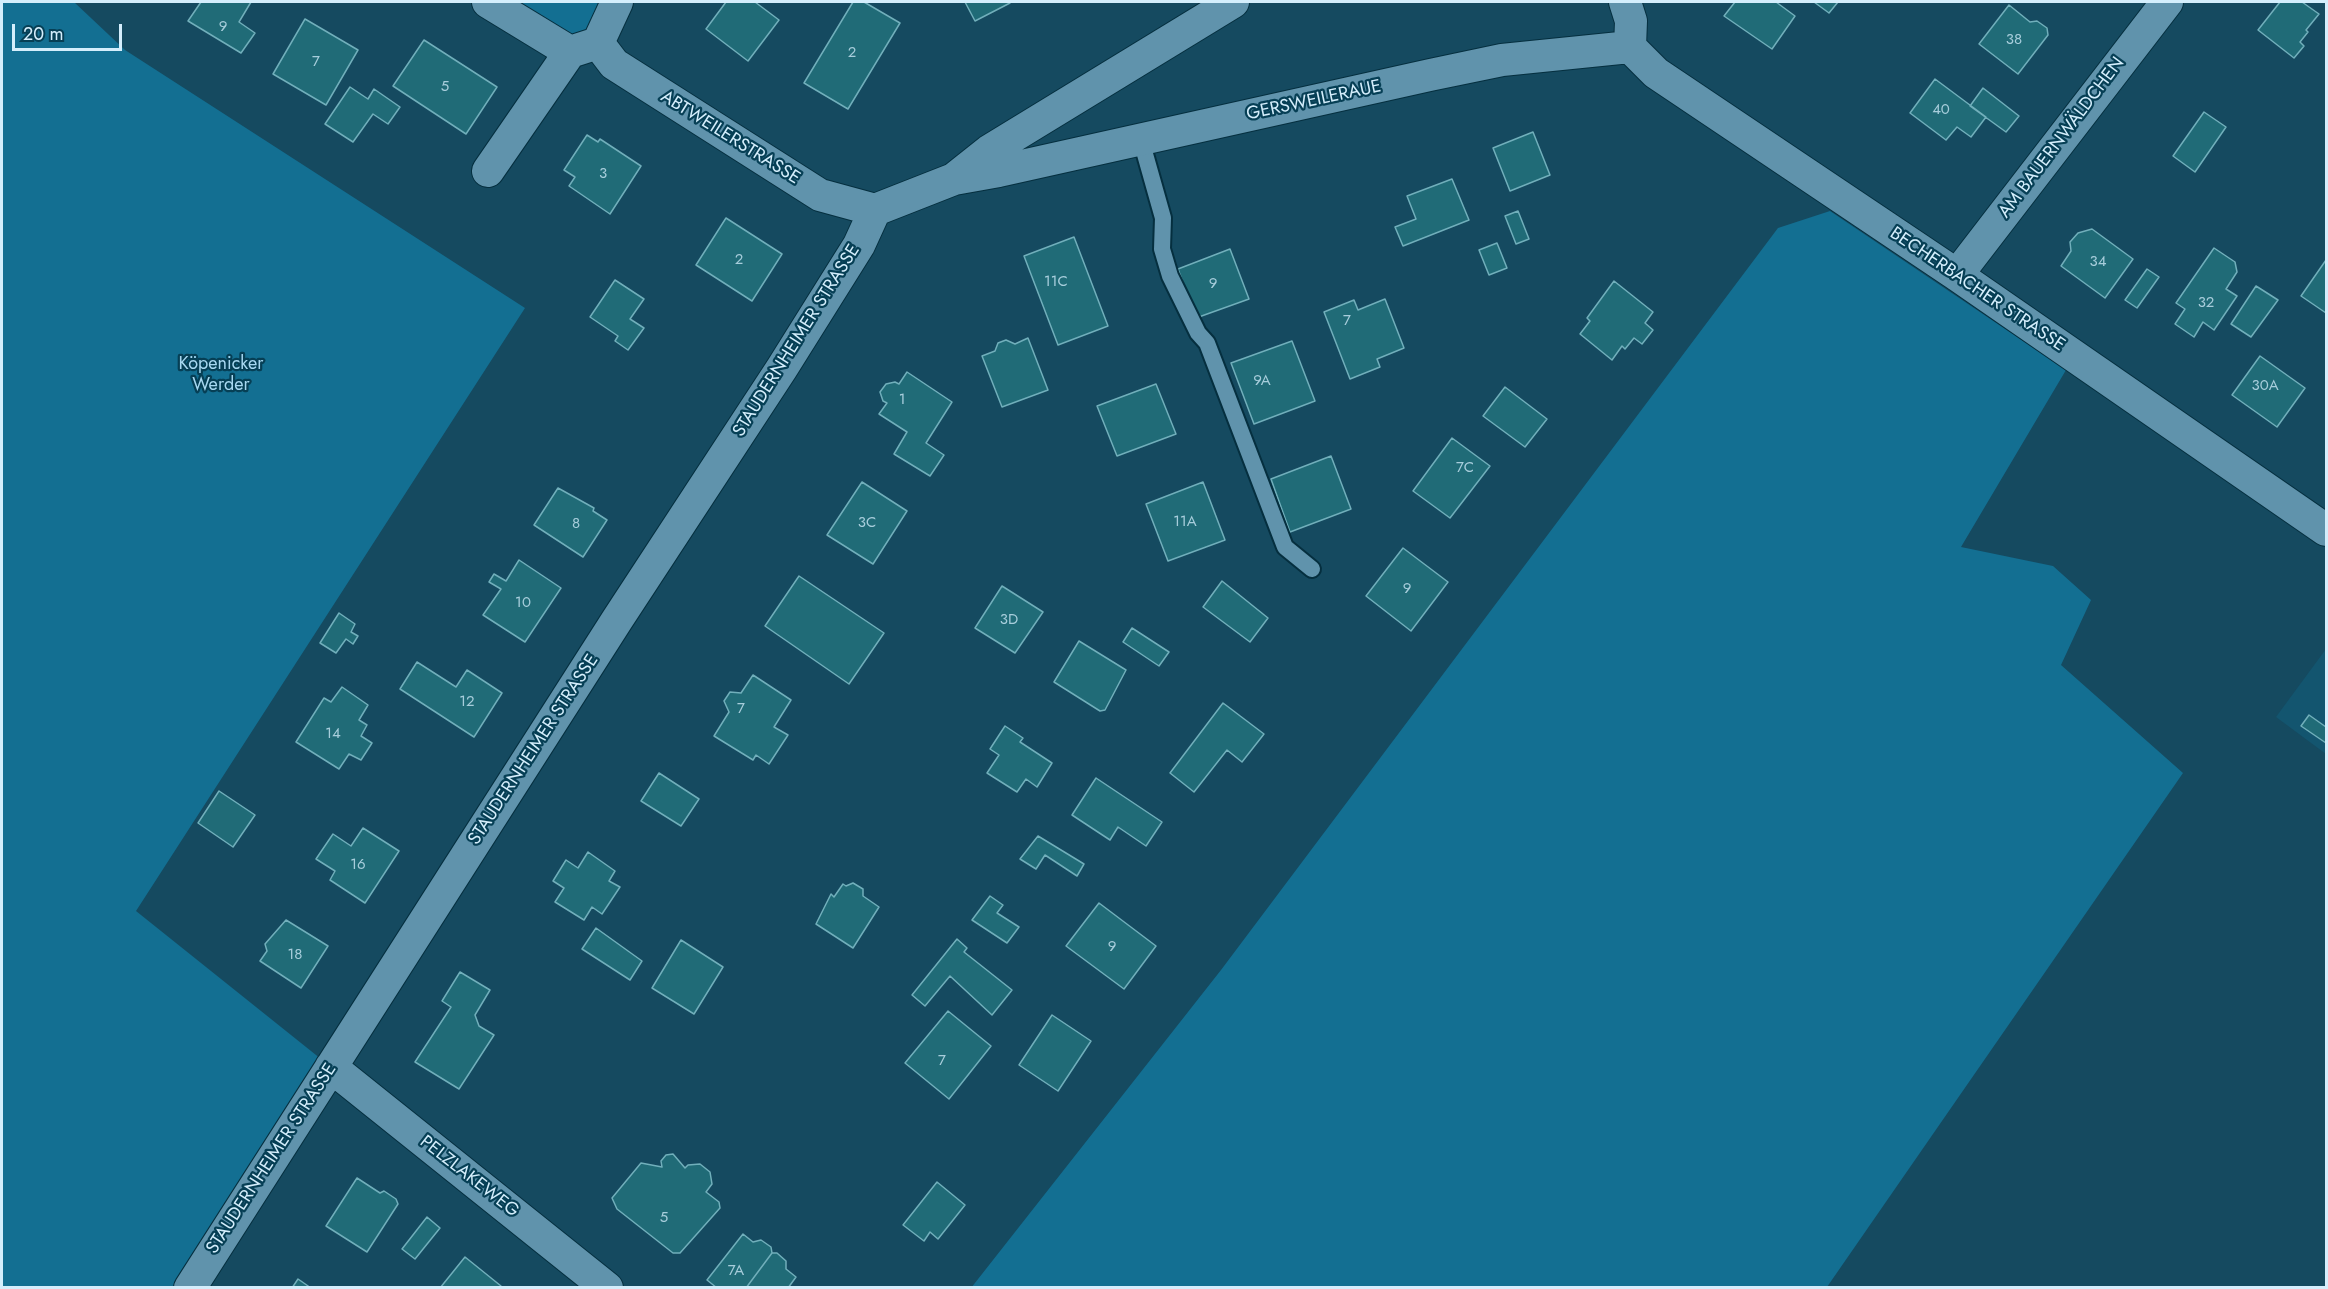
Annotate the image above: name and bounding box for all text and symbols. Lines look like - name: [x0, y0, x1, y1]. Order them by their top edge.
- scale bar: [15, 12, 124, 50]
- house number: 9: [219, 18, 227, 36]
- text: 20 m: [23, 21, 63, 47]
- house number: 38: [2006, 31, 2022, 49]
- house number: 2: [848, 44, 856, 62]
- house number: 7: [312, 53, 320, 71]
- street label: AM BAUERNWÄLDCHEN: [1994, 53, 2130, 223]
- street label: GERSWEILERAUE: [1245, 76, 1383, 126]
- house number: 5: [441, 78, 449, 96]
- street label: ABTWEILERSTRASSE: [656, 86, 804, 190]
- house number: 40: [1932, 101, 1950, 119]
- house number: 3: [599, 165, 607, 183]
- street label: BECHERBACHER STRASSE: [1885, 223, 2069, 357]
- street label: STAUDERNHEIMER STRASSE: [729, 241, 865, 441]
- house number: 2: [735, 251, 743, 269]
- house number: 34: [2090, 253, 2106, 271]
- house number: 11C: [1044, 273, 1068, 291]
- house number: 9: [1209, 275, 1217, 293]
- house number: 32: [2198, 294, 2214, 312]
- house number: 7: [1343, 312, 1351, 330]
- park label: Köpenicker Werder: [179, 354, 263, 397]
- house number: 9A: [1253, 372, 1271, 390]
- house number: 30A: [2251, 377, 2279, 395]
- house number: 1: [899, 391, 905, 409]
- house number: 7C: [1456, 459, 1474, 477]
- house number: 11A: [1173, 513, 1197, 531]
- house number: 3C: [858, 514, 876, 532]
- house number: 8: [572, 515, 580, 533]
- house number: 9: [1403, 580, 1411, 598]
- house number: 10: [515, 594, 531, 612]
- house number: 3D: [1000, 611, 1018, 629]
- street label: STAUDERNHEIMER STRASSE: [464, 651, 604, 849]
- house number: 12: [459, 693, 475, 711]
- house number: 7: [737, 700, 745, 718]
- house number: 14: [325, 725, 341, 743]
- house number: 16: [350, 856, 366, 874]
- house number: 9: [1108, 938, 1116, 956]
- house number: 18: [288, 946, 302, 964]
- house number: 7: [938, 1052, 946, 1070]
- street label: STAUDERNHEIMER STRASSE: [202, 1060, 342, 1258]
- street label: PELZLAKEWEG: [415, 1132, 523, 1222]
- house number: 5: [660, 1209, 668, 1227]
- house number: 7A: [728, 1262, 744, 1280]

